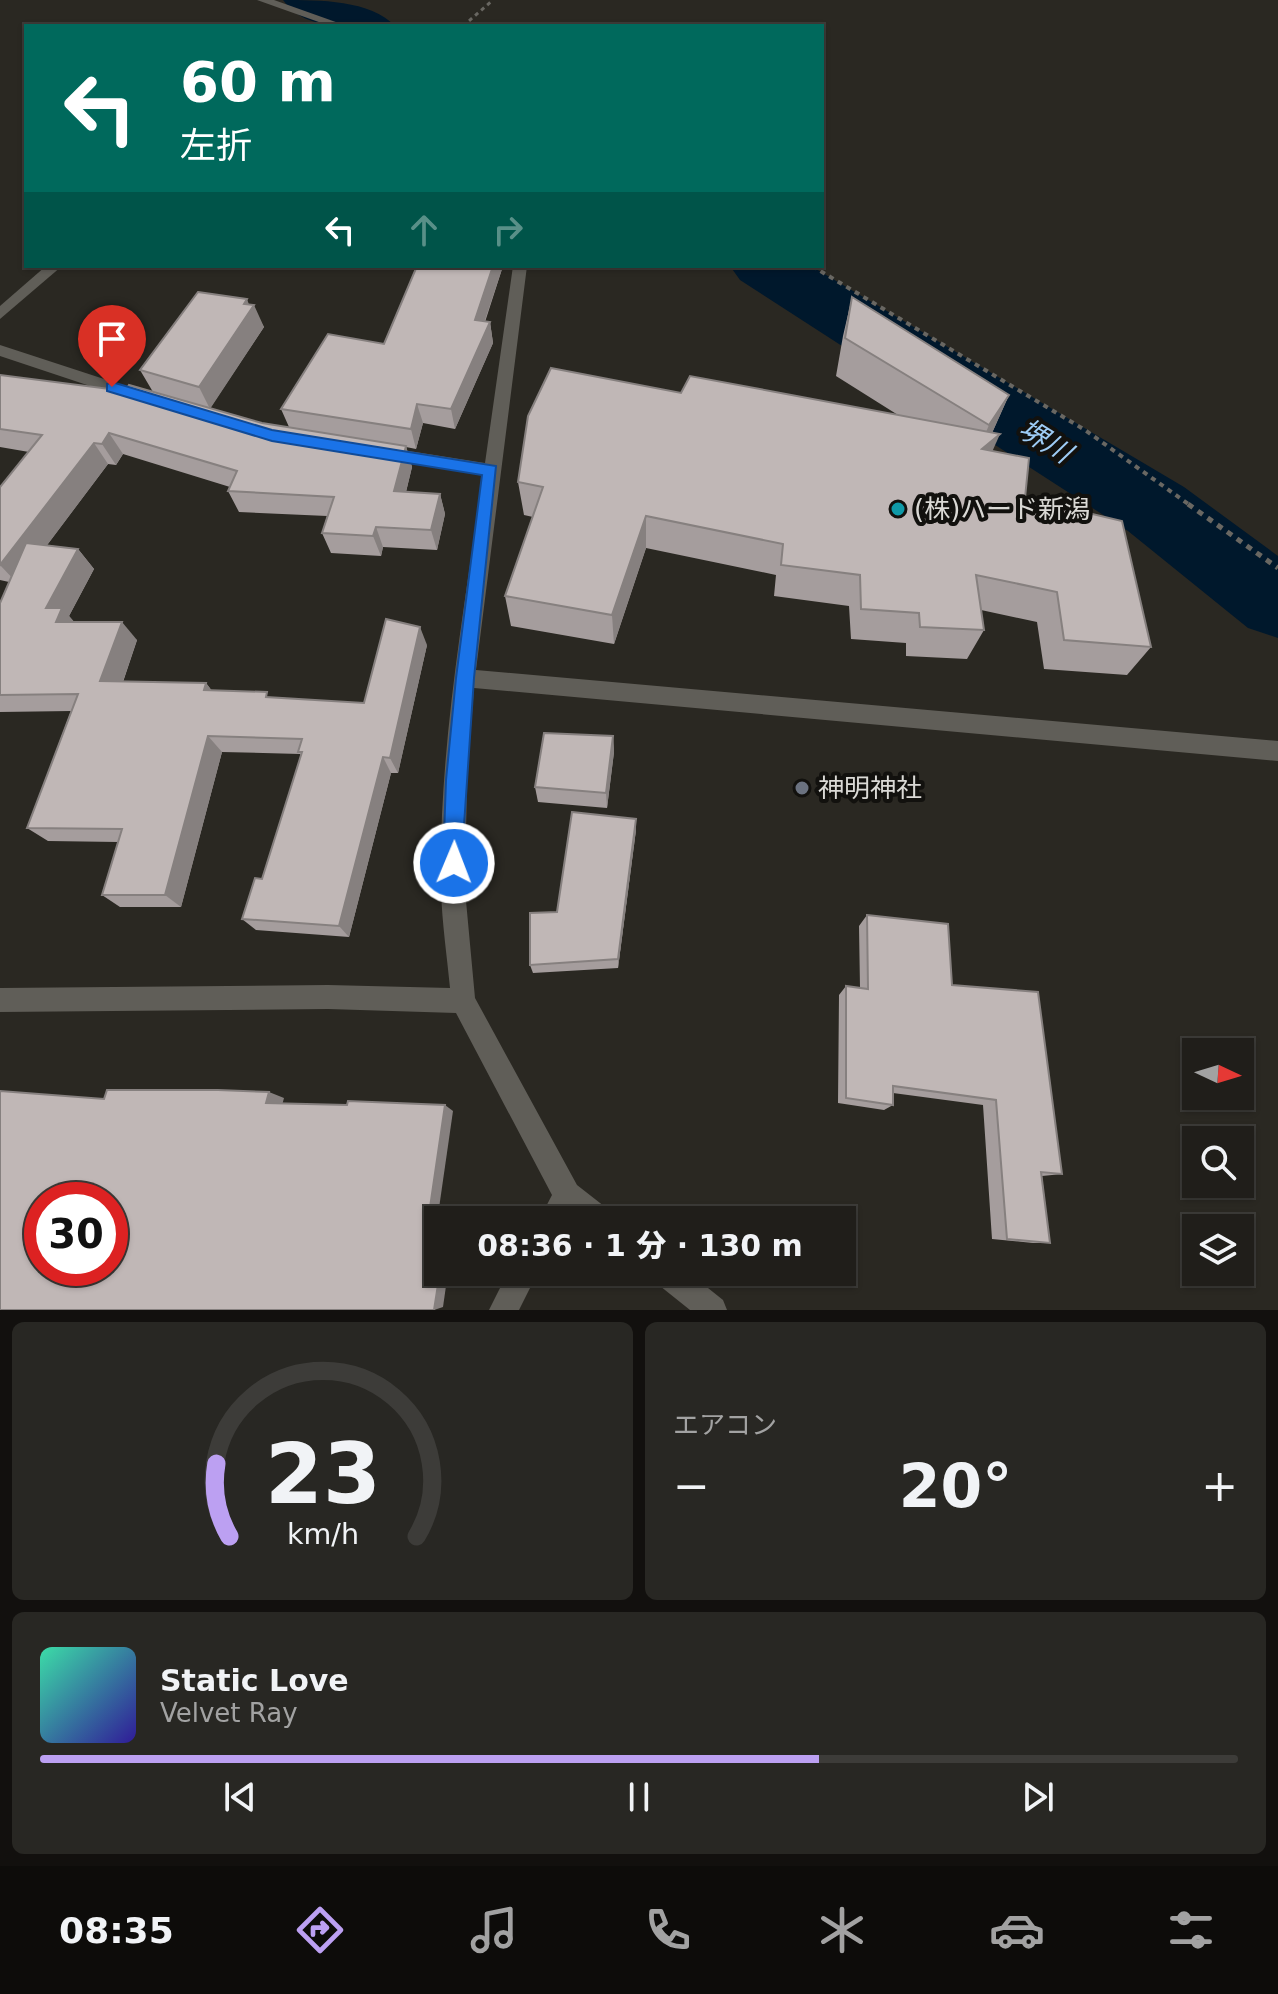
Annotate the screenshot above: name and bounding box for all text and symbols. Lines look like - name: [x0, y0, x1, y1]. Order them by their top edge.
- text: 60 m: [180, 49, 336, 114]
- icon: left: [48, 56, 152, 160]
- text: 左折: [180, 125, 252, 166]
- icon: left: [318, 208, 362, 252]
- icon: ahead: [402, 208, 446, 252]
- icon: right: [486, 208, 530, 252]
- pin: [78, 305, 146, 387]
- icon: arrive: [90, 317, 134, 361]
- water label: 堺川: [1013, 412, 1080, 471]
- place label: (株)ハード新潟: [914, 494, 1090, 524]
- marker: (株)ハード新潟: [889, 500, 907, 518]
- place label: 神明神社: [818, 773, 922, 803]
- marker: 神明神社: [793, 779, 811, 797]
- position arrow: [412, 821, 496, 905]
- north arrow: [1182, 1038, 1254, 1110]
- map controls: [1182, 1038, 1254, 1286]
- button: search: [1182, 1126, 1254, 1198]
- speed limit sign: 30: [24, 1182, 128, 1286]
- button: layers: [1182, 1214, 1254, 1286]
- text: 08:36 · 1 分 · 130 m: [477, 1228, 803, 1263]
- text: エアコン: [673, 1410, 777, 1440]
- text: 23: [265, 1426, 380, 1523]
- text: 20°: [899, 1451, 1012, 1521]
- text: −: [673, 1460, 710, 1511]
- text: +: [1201, 1460, 1238, 1511]
- text: km/h: [286, 1517, 359, 1551]
- text: Static Love: [160, 1663, 349, 1698]
- text: Velvet Ray: [160, 1698, 298, 1728]
- icon: previous: [218, 1775, 262, 1819]
- icon: pause: [617, 1775, 661, 1819]
- icon: next: [1016, 1775, 1060, 1819]
- icon: directions: [292, 1902, 348, 1958]
- icon: music: [466, 1902, 522, 1958]
- icon: phone: [640, 1902, 696, 1958]
- icon: climate: [814, 1902, 870, 1958]
- icon: car: [989, 1902, 1045, 1958]
- icon: filters: [1163, 1902, 1219, 1958]
- text: 08:35: [59, 1910, 174, 1951]

